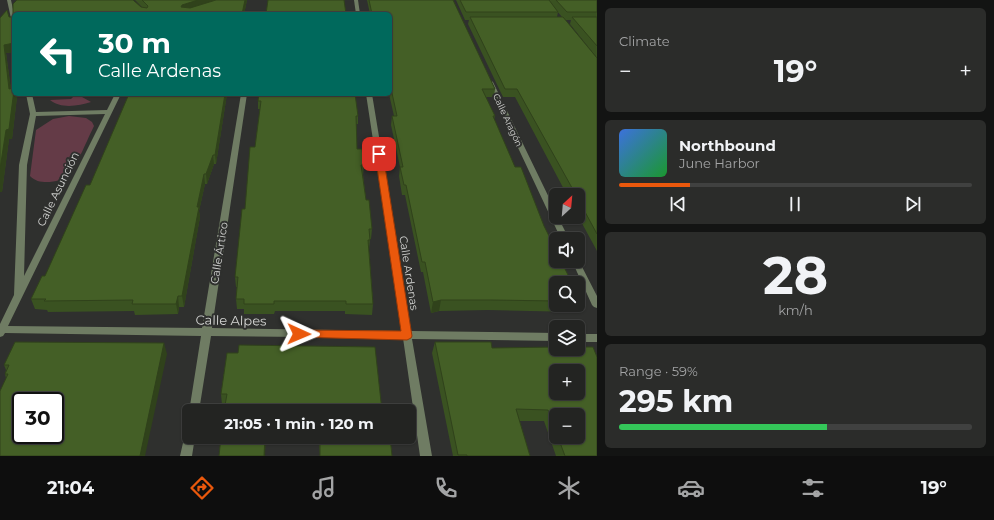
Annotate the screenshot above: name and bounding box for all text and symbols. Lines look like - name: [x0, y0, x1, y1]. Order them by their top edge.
- text: 30 m: [98, 26, 171, 60]
- icon: left: [32, 28, 84, 80]
- text: Climate: [619, 33, 670, 49]
- text: 19°: [774, 53, 817, 90]
- text: −: [619, 58, 632, 85]
- text: +: [959, 58, 972, 85]
- text: Calle Ardenas: [98, 60, 221, 82]
- street label: Calle Aragón: [491, 92, 525, 148]
- text: Northbound: [679, 136, 776, 155]
- pin: [362, 137, 396, 171]
- icon: arrive: [368, 143, 390, 165]
- street label: Calle Asunción: [34, 149, 82, 229]
- text: June Harbor: [679, 155, 760, 171]
- north arrow: [549, 188, 585, 224]
- map controls: [549, 188, 585, 444]
- icon: previous: [667, 193, 689, 215]
- icon: pause: [784, 193, 806, 215]
- icon: next: [902, 193, 924, 215]
- street label: Calle Ártico: [207, 221, 231, 285]
- button: sound: [549, 232, 585, 268]
- street label: Calle Ardenas: [396, 235, 422, 312]
- text: 28: [763, 244, 828, 307]
- button: search: [549, 276, 585, 312]
- text: km/h: [778, 302, 813, 318]
- street label: Calle Alpes: [195, 311, 267, 329]
- position arrow: [278, 313, 320, 355]
- button: layers: [549, 320, 585, 356]
- text: Range · 59%: [619, 363, 698, 379]
- button: +: [549, 364, 585, 400]
- text: 295 km: [619, 383, 733, 420]
- speed limit sign: 30: [12, 392, 64, 444]
- button: −: [549, 408, 585, 444]
- text: 21:05 · 1 min · 120 m: [224, 414, 374, 433]
- icon: directions: [188, 474, 216, 502]
- icon: music: [310, 474, 338, 502]
- icon: phone: [432, 474, 460, 502]
- icon: climate: [555, 474, 583, 502]
- icon: car: [677, 474, 705, 502]
- icon: filters: [799, 474, 827, 502]
- text: 21:04: [47, 477, 94, 499]
- text: 19°: [921, 477, 947, 499]

